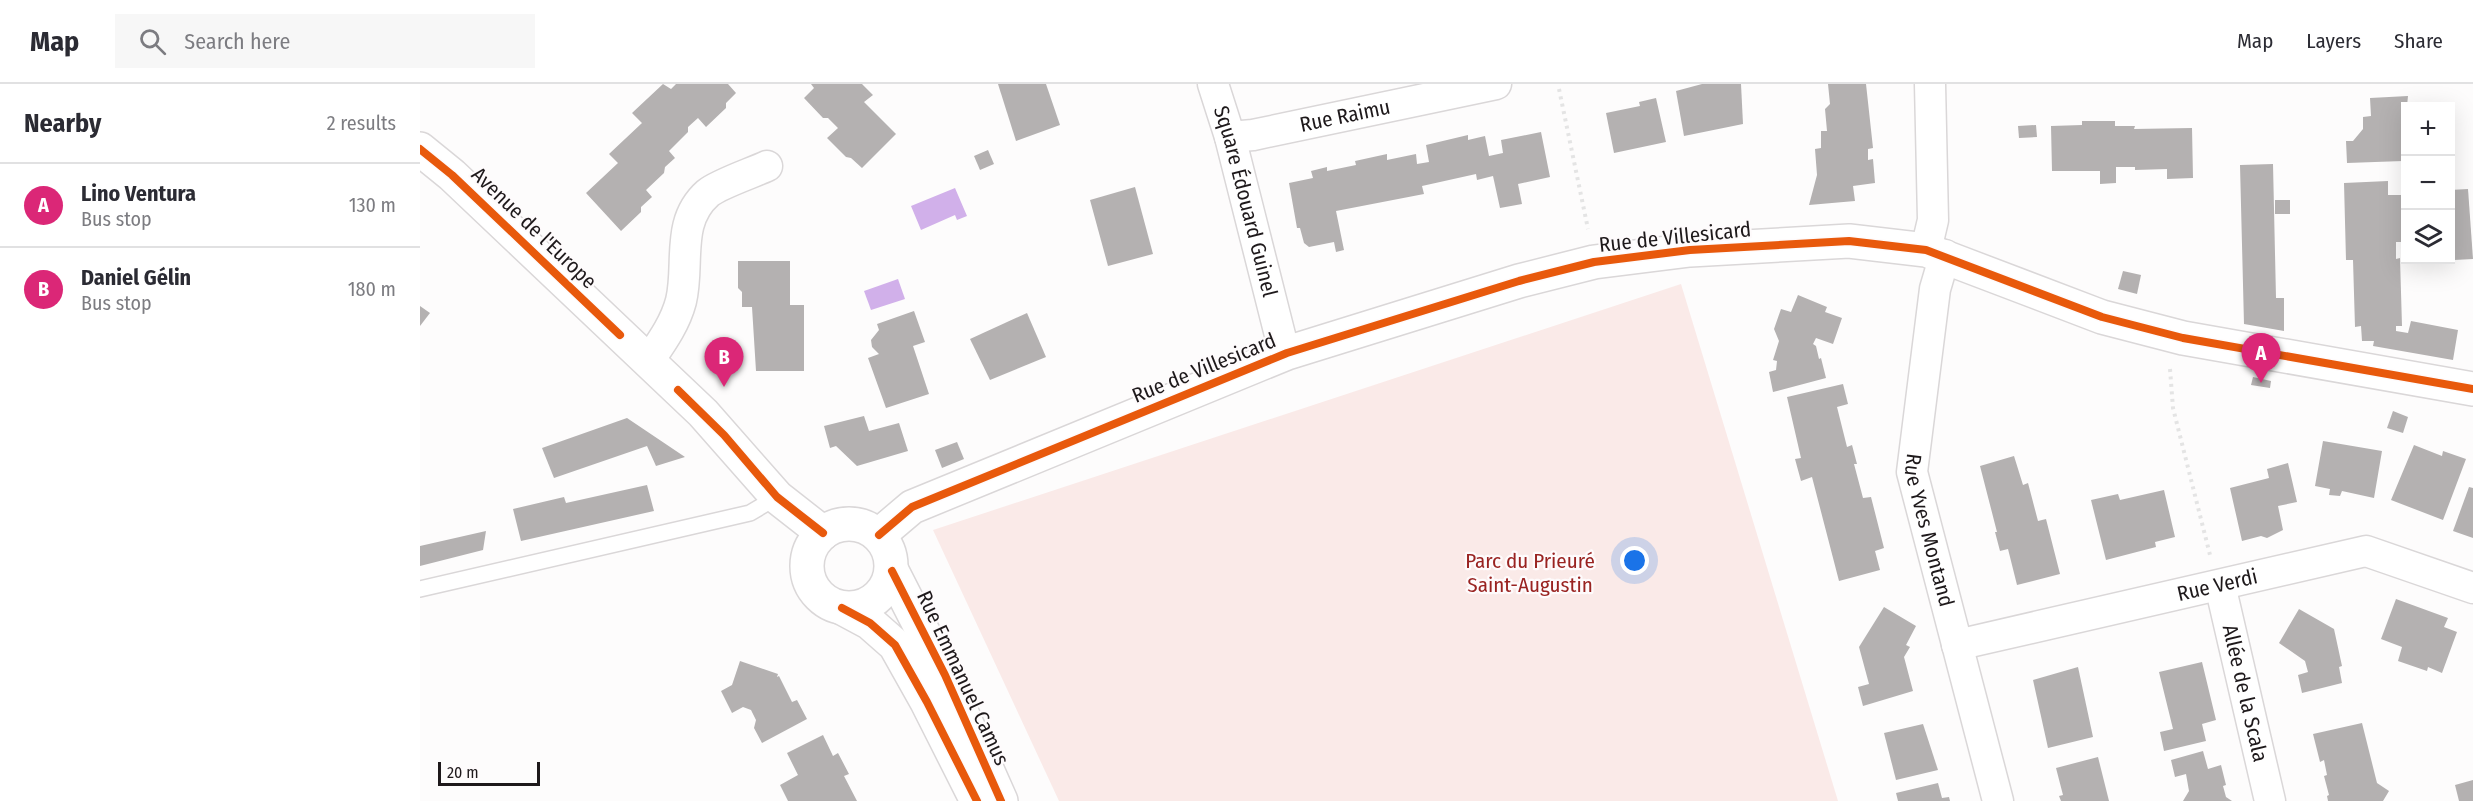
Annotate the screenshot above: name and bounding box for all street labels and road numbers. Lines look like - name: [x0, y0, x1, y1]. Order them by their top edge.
- street label: Rue Raimu: [1297, 94, 1392, 138]
- street label: Square Édouard Guinel: [1208, 103, 1283, 300]
- street label: Avenue de l'Europe: [466, 162, 602, 294]
- street label: Rue de Villesicard: [1598, 216, 1752, 258]
- street label: Rue de Villesicard: [1128, 327, 1280, 409]
- street label: Rue Yves Montand: [1899, 452, 1960, 610]
- street label: Rue Verdi: [2175, 563, 2260, 607]
- street label: Rue Emmanuel Camus: [911, 587, 1015, 769]
- street label: Allée de la Scala: [2217, 622, 2273, 764]

